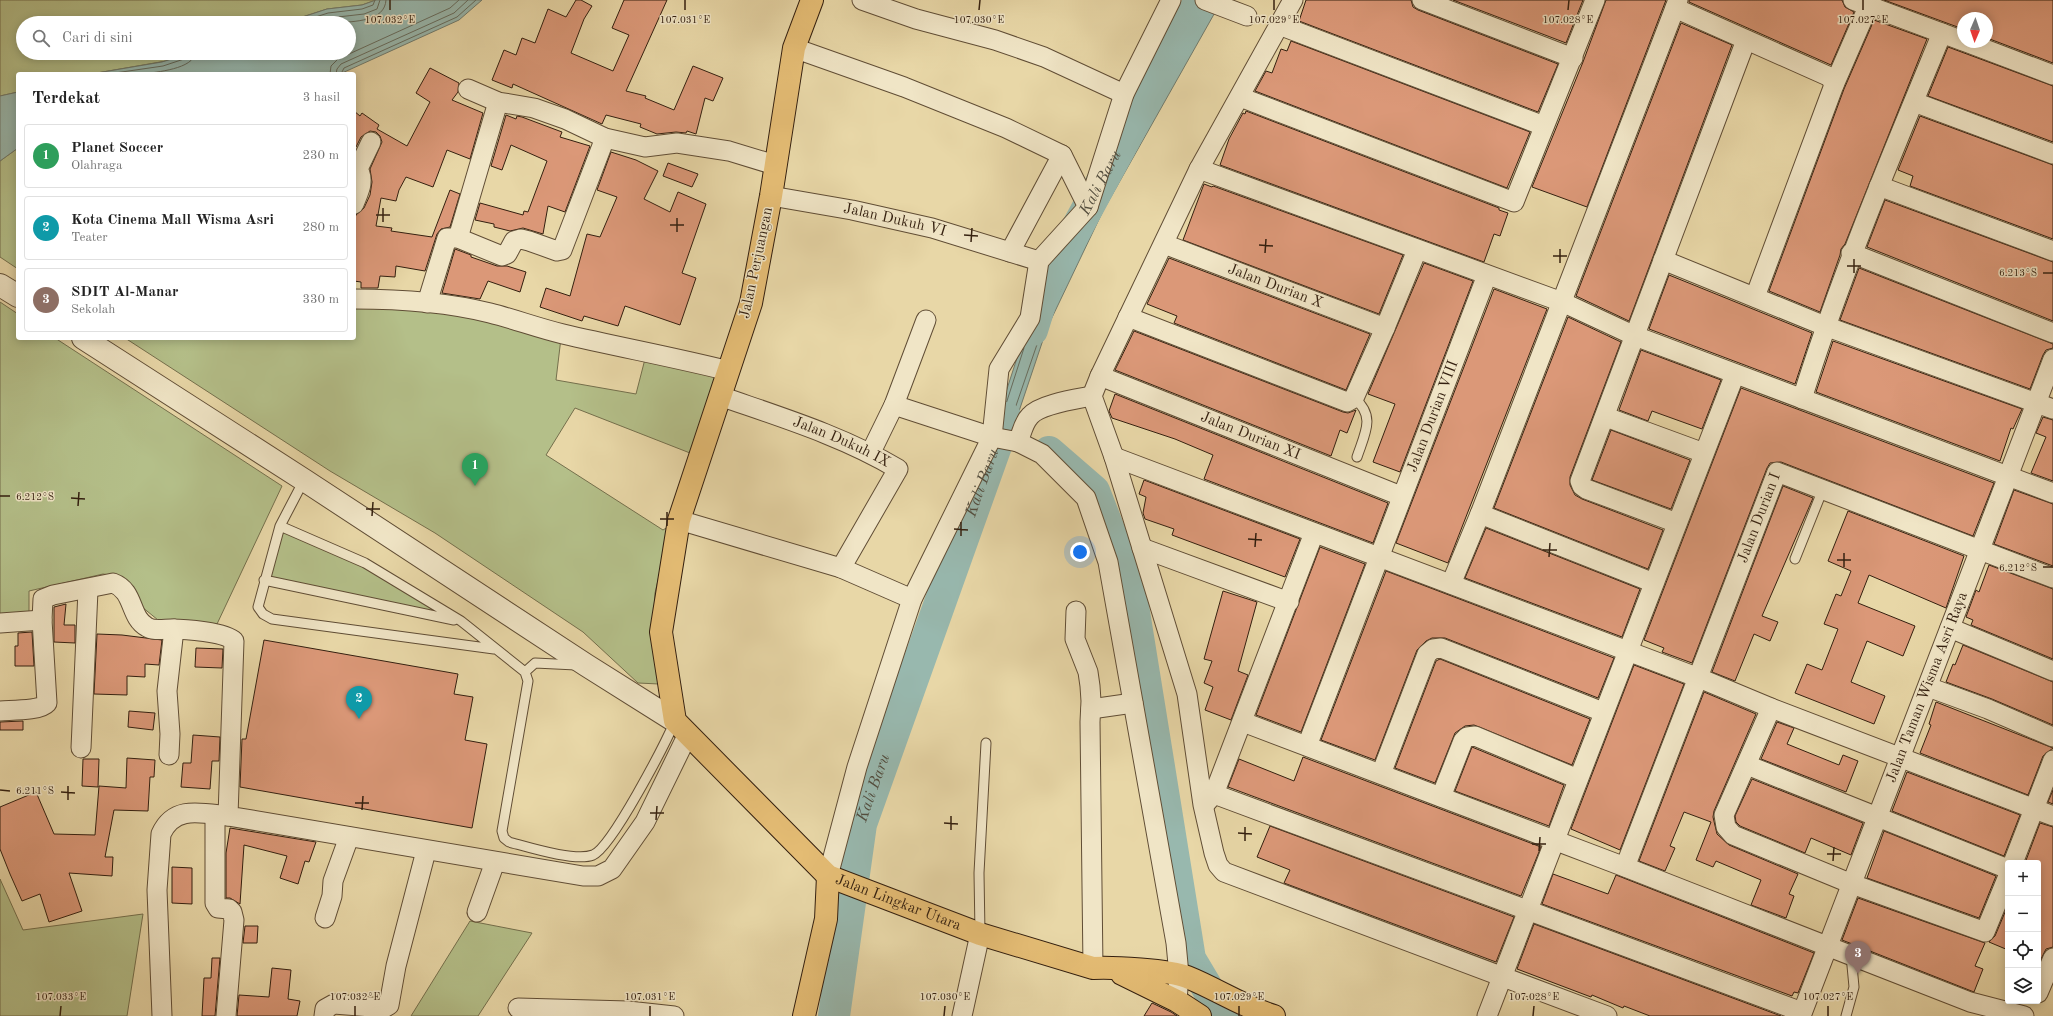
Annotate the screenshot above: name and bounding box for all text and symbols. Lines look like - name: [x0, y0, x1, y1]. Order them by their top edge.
- north arrow: [1957, 12, 1993, 48]
- text: 107.032°E: [365, 15, 415, 25]
- text: 107.031°E: [660, 15, 710, 25]
- text: 107.030°E: [954, 15, 1004, 25]
- text: 107.029°E: [1249, 15, 1299, 25]
- text: 107.028°E: [1543, 15, 1593, 25]
- text: 107.027°E: [1838, 15, 1888, 25]
- search box: [16, 16, 356, 60]
- icon: search: [30, 27, 52, 49]
- text: Cari di sini: [62, 31, 133, 46]
- text: Terdekat: [32, 90, 100, 107]
- text: 3 hasil: [303, 91, 340, 104]
- text: Planet Soccer: [71, 141, 163, 156]
- water label: Kali Baru: [1077, 148, 1125, 219]
- text: 1: [42, 149, 50, 162]
- text: 230 m: [302, 149, 339, 162]
- text: Olahraga: [71, 159, 122, 172]
- street label: Jalan Dukuh VI: [842, 201, 948, 239]
- street label: Jalan Perjuangan: [738, 206, 776, 320]
- text: Kota Cinema Mall Wisma Asri: [71, 213, 274, 228]
- text: 2: [42, 221, 50, 234]
- text: 280 m: [302, 221, 339, 234]
- text: Teater: [71, 231, 108, 244]
- street label: Jalan Durian X: [1226, 261, 1325, 311]
- text: 6.213°S: [1999, 268, 2037, 278]
- text: SDIT Al-Manar: [71, 285, 179, 300]
- text: 3: [42, 293, 50, 306]
- text: 330 m: [302, 293, 339, 306]
- text: Sekolah: [71, 303, 115, 316]
- street label: Jalan Durian VIII: [1405, 358, 1461, 474]
- street label: Jalan Durian XI: [1198, 409, 1303, 463]
- street label: Jalan Dukuh IX: [791, 414, 893, 470]
- water label: Kali Baru: [963, 447, 1002, 520]
- pin: 1: [462, 453, 488, 486]
- street label: Jalan Durian I: [1735, 471, 1783, 565]
- text: 6.212°S: [16, 492, 54, 502]
- your location: [1070, 542, 1090, 562]
- text: 6.212°S: [1999, 563, 2037, 573]
- street label: Jalan Taman Wisma Asri Raya: [1884, 589, 1971, 785]
- pin: 2: [346, 686, 372, 719]
- water label: Kali Baru: [854, 752, 893, 825]
- text: 6.211°S: [16, 786, 54, 796]
- map controls: [2005, 860, 2041, 1004]
- button: +: [2005, 860, 2041, 896]
- street label: Jalan Lingkar Utara: [833, 872, 964, 934]
- button: −: [2005, 896, 2041, 932]
- button: locate: [2005, 932, 2041, 968]
- pin: 3: [1845, 941, 1871, 974]
- button: layers: [2005, 968, 2041, 1004]
- text: 107.033°E: [36, 992, 86, 1002]
- text: 107.032°E: [330, 992, 380, 1002]
- text: 107.031°E: [625, 992, 675, 1002]
- text: 107.030°E: [920, 992, 970, 1002]
- text: 107.029°E: [1214, 992, 1264, 1002]
- text: 107.028°E: [1509, 992, 1559, 1002]
- text: 107.027°E: [1803, 992, 1853, 1002]

